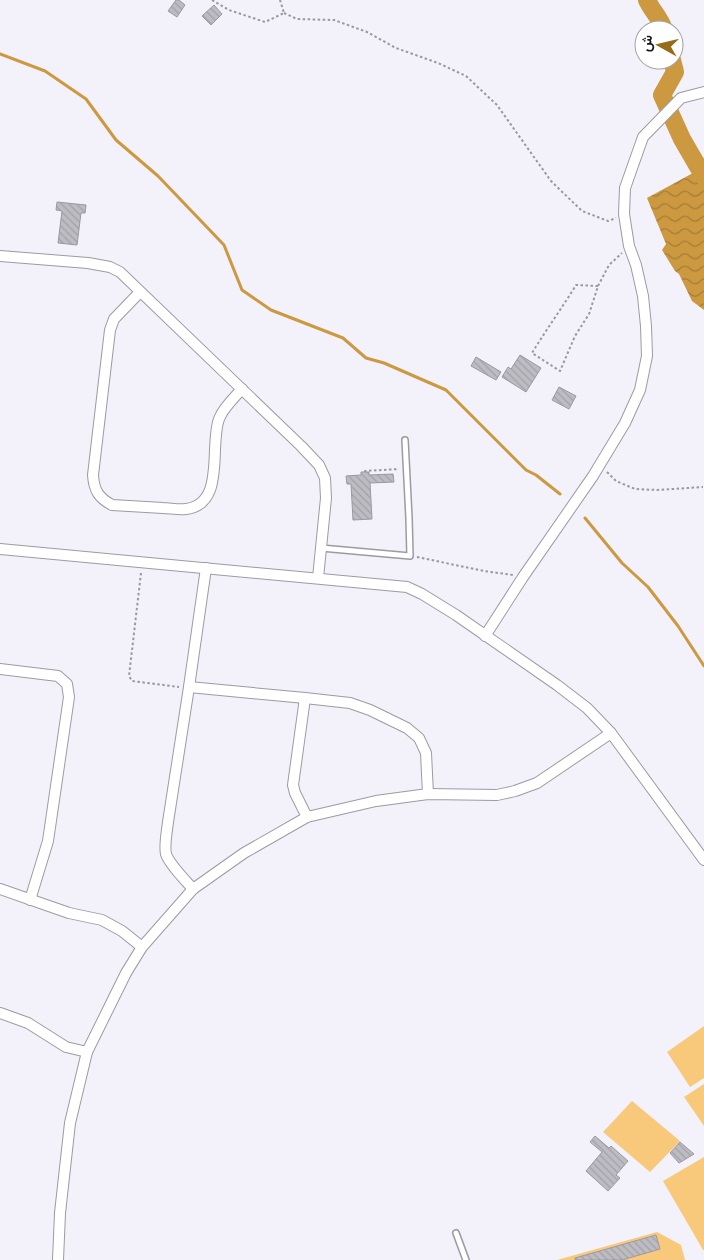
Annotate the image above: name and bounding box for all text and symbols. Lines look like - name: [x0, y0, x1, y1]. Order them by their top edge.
- north arrow: [634, 20, 684, 70]
- text: ش: [637, 34, 656, 53]

